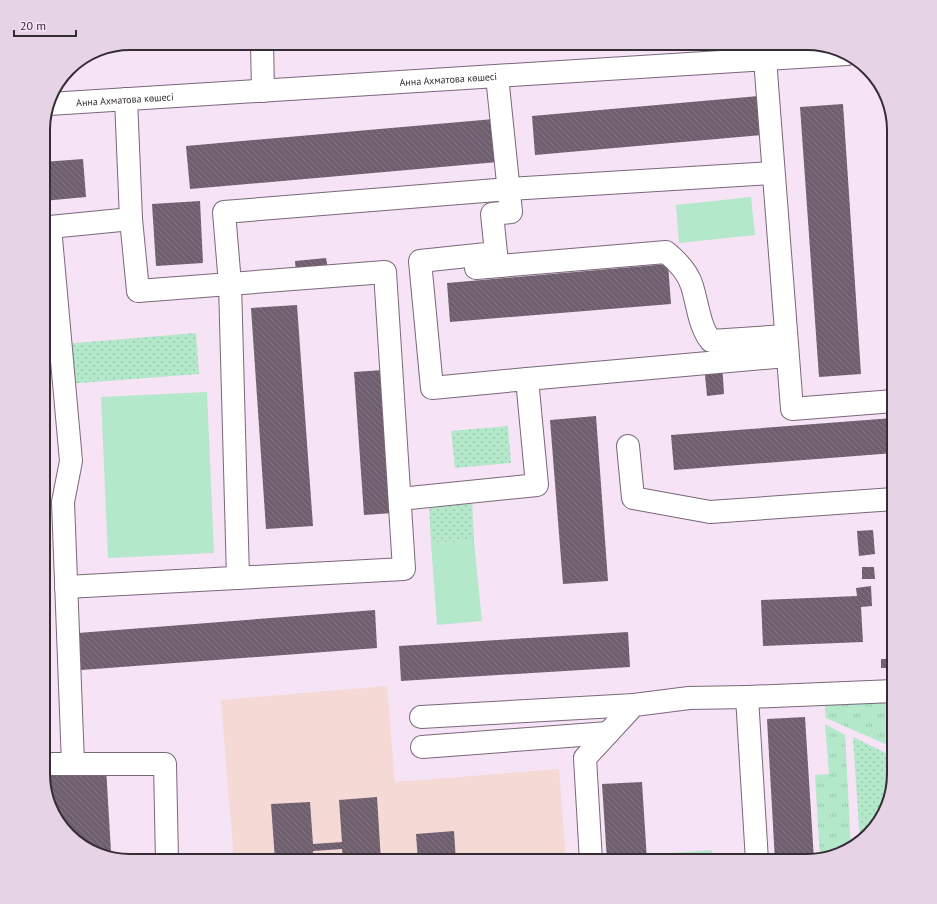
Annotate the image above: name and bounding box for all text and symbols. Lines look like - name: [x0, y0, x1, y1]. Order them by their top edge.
- scale bar: [14, 12, 76, 38]
- text: 20 m: [20, 18, 46, 33]
- street label: Анна Ахматова көшесі: [399, 70, 497, 89]
- street label: Анна Ахматова көшесі: [76, 90, 174, 109]

